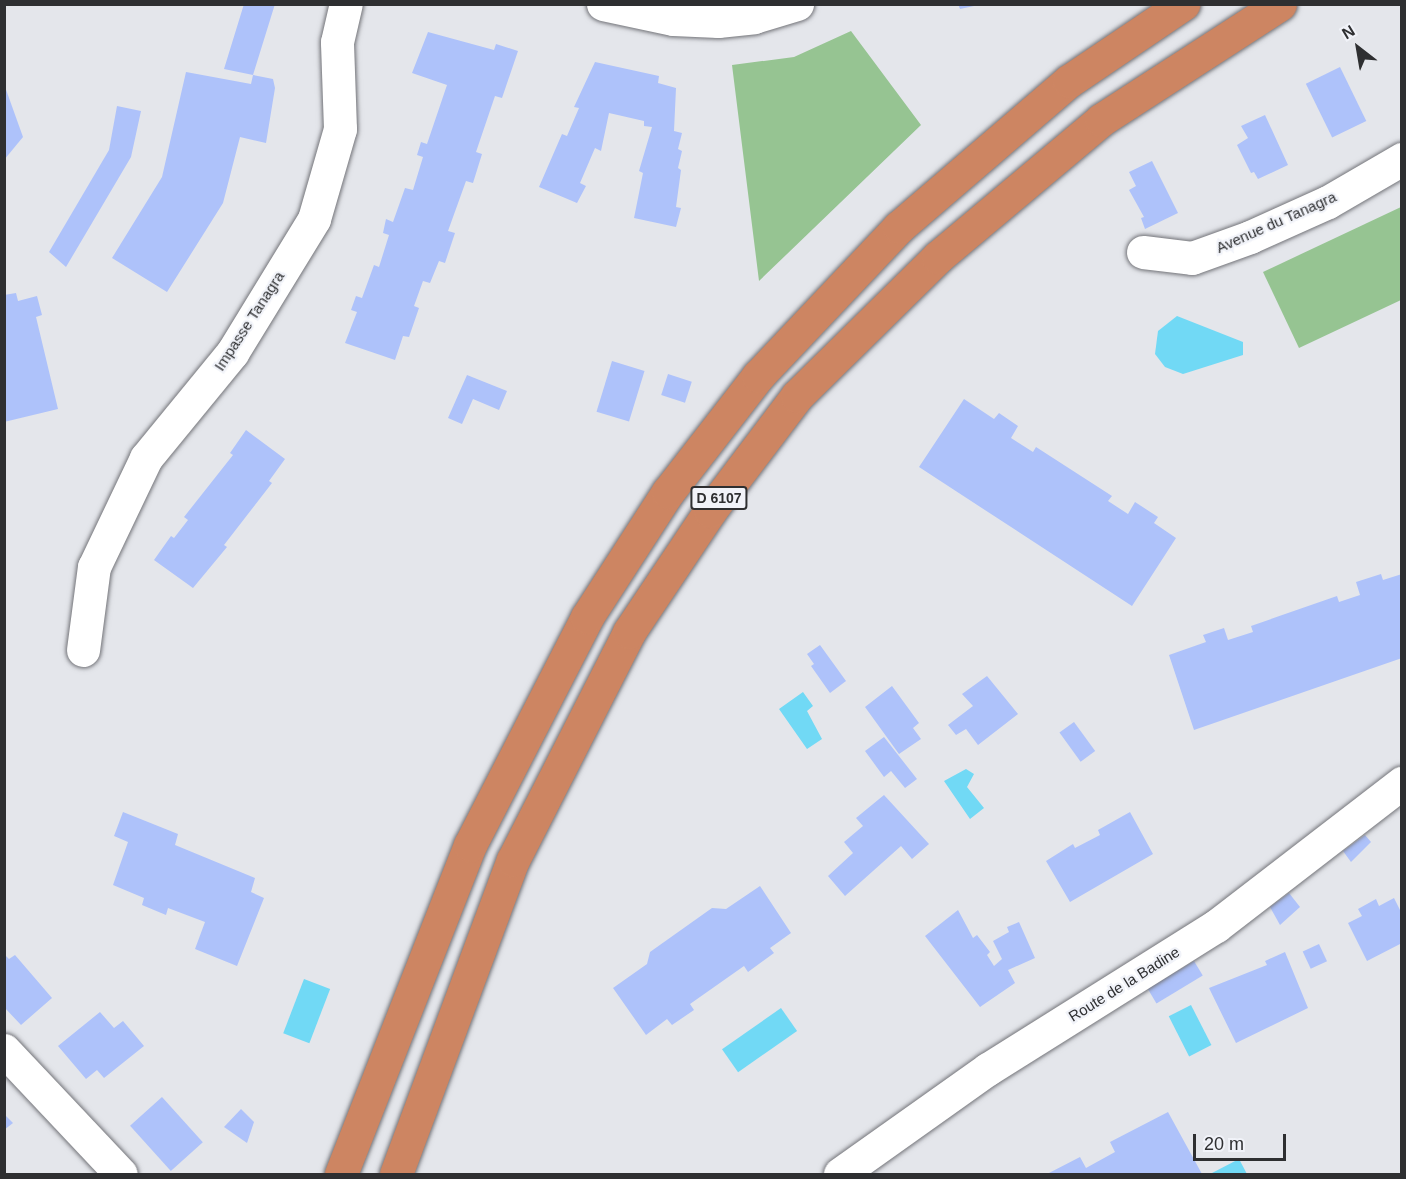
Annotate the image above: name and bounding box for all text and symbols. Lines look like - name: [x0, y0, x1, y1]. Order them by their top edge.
- north arrow: [1328, 18, 1388, 78]
- text: N: [1339, 22, 1358, 42]
- street label: Avenue du Tanagra: [1213, 187, 1339, 257]
- street label: Impasse Tanagra: [210, 268, 288, 374]
- road number: D 6107: [689, 487, 749, 509]
- street label: Route de la Badine: [1065, 943, 1183, 1025]
- scale bar: [1196, 1122, 1289, 1160]
- text: 20 m: [1204, 1134, 1244, 1154]

